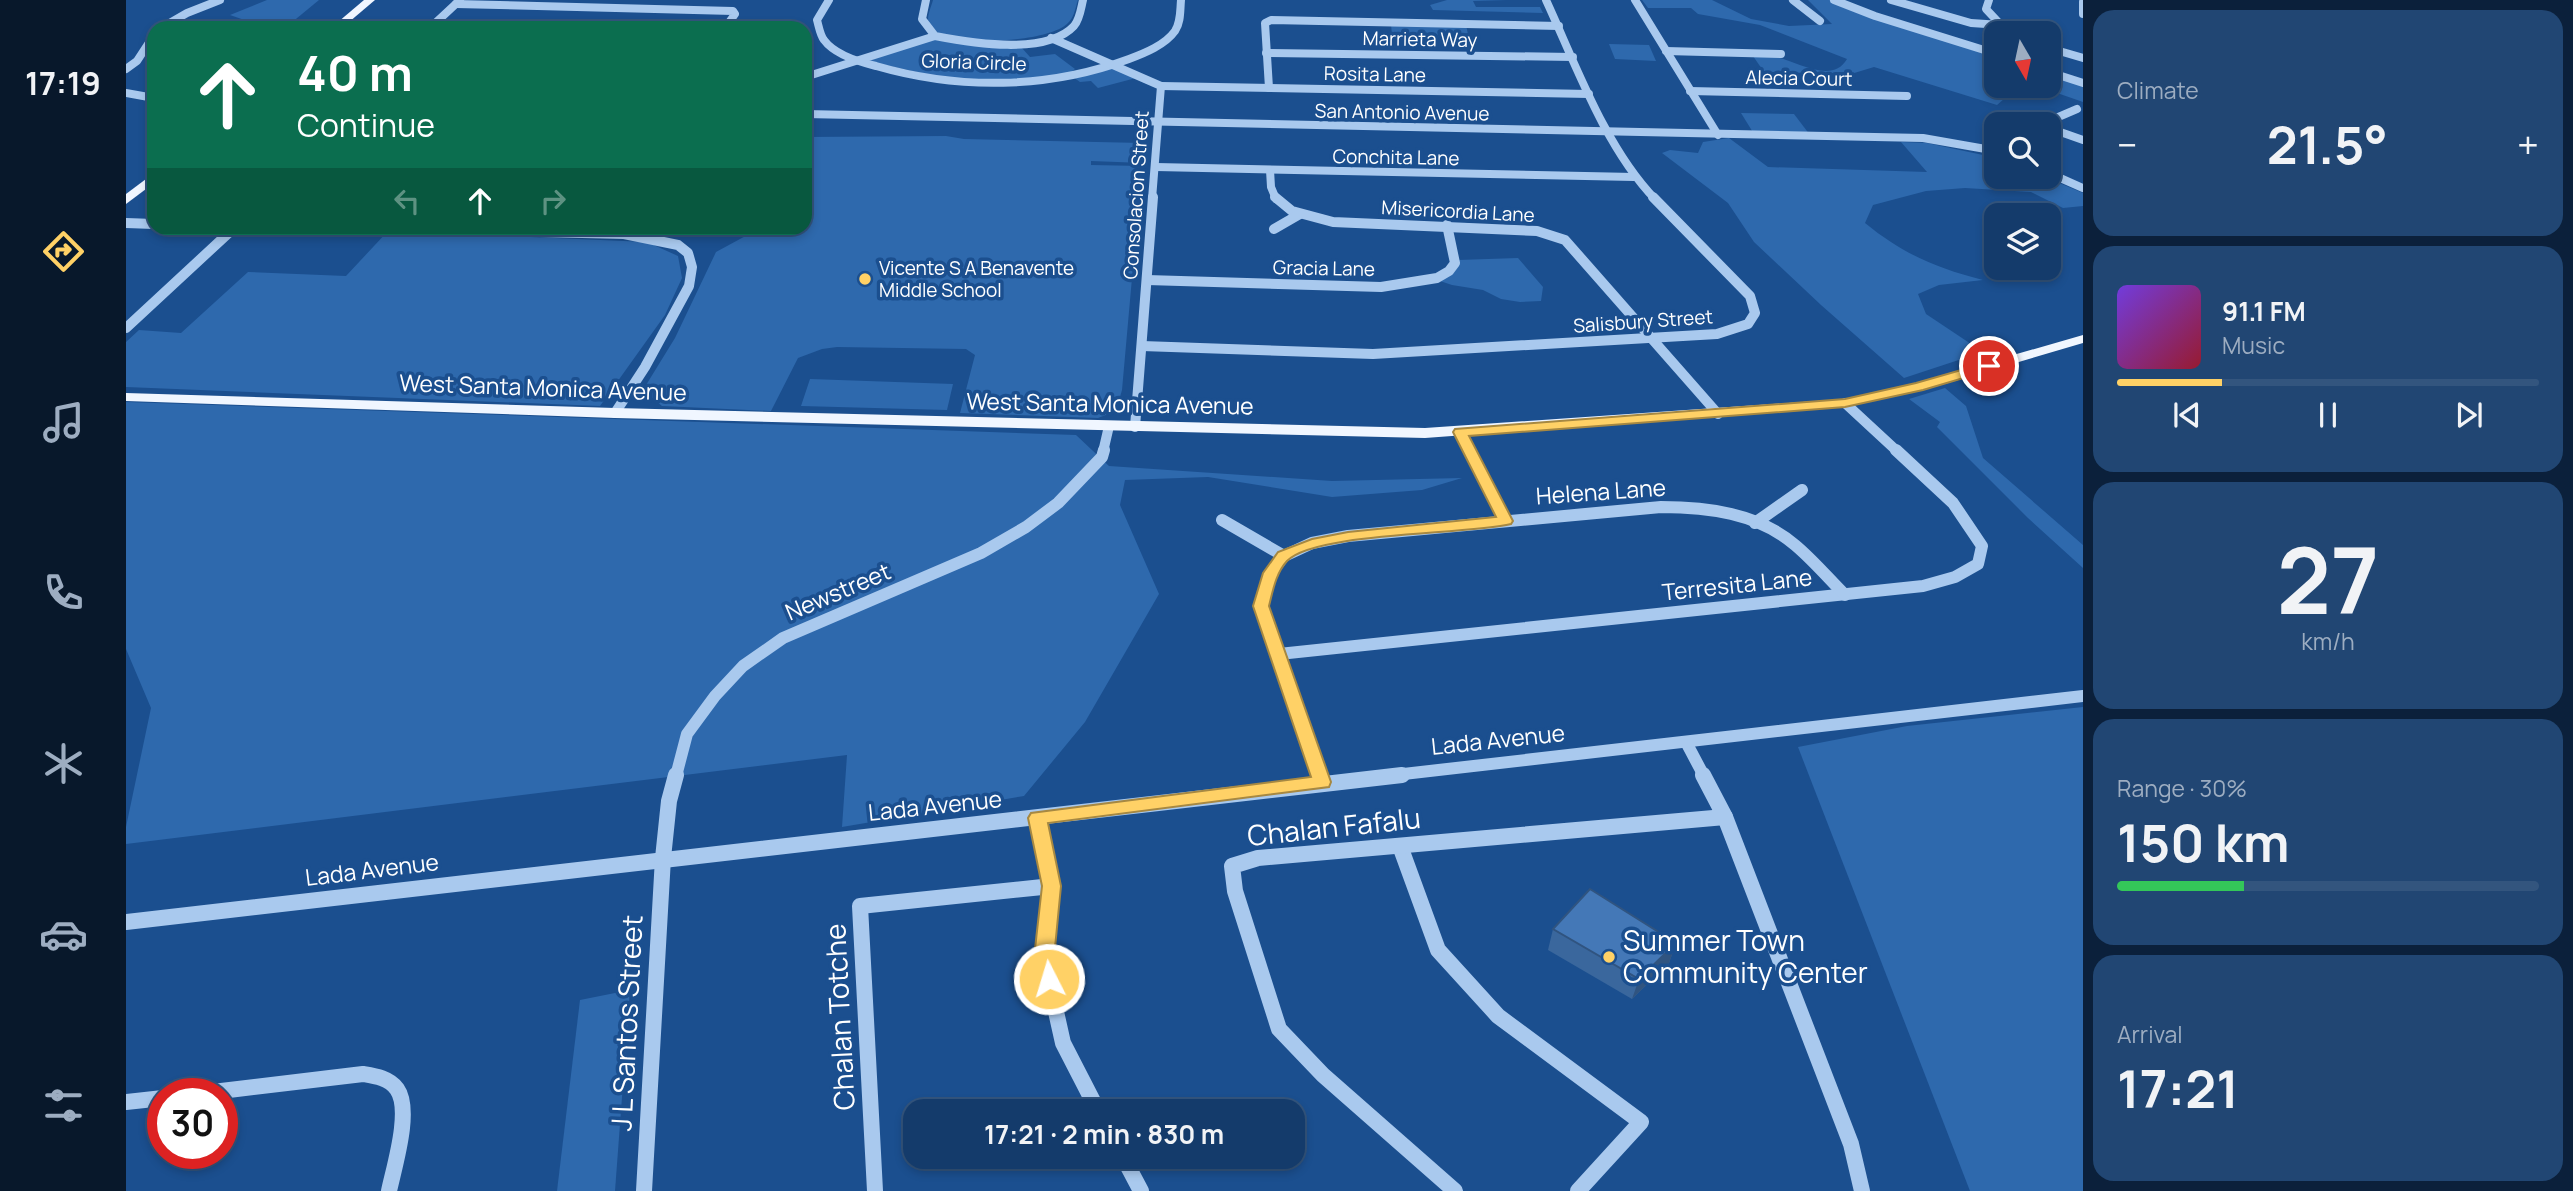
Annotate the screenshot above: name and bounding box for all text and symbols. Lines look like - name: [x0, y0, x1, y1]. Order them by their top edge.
- north arrow: [1984, 21, 2062, 98]
- map controls: [1984, 21, 2061, 280]
- street label: Marrieta Way: [1362, 25, 1478, 53]
- text: 40 m: [297, 39, 413, 106]
- street label: Gloria Circle: [921, 47, 1027, 77]
- icon: ahead: [182, 49, 273, 140]
- street label: Rosita Lane: [1324, 60, 1426, 88]
- text: 17:19: [25, 61, 101, 105]
- street label: Alecia Court: [1745, 64, 1853, 92]
- text: Climate: [2117, 74, 2199, 106]
- street label: San Antonio Avenue: [1314, 97, 1490, 127]
- text: Continue: [297, 103, 435, 147]
- text: 21.5°: [2267, 109, 2388, 180]
- street label: Consolacion Street: [1117, 110, 1155, 280]
- button: search: [1984, 112, 2061, 189]
- text: −: [2117, 118, 2138, 170]
- text: +: [2517, 118, 2539, 170]
- street label: Conchita Lane: [1332, 143, 1460, 171]
- icon: left: [388, 182, 426, 220]
- icon: ahead: [461, 182, 499, 220]
- icon: right: [534, 182, 572, 220]
- street label: Misericordia Lane: [1381, 194, 1535, 228]
- button: layers: [1984, 203, 2061, 280]
- icon: directions: [39, 227, 88, 276]
- street label: Gracia Lane: [1273, 254, 1375, 282]
- place label: Vicente S A Benavente Middle School: [879, 255, 1074, 303]
- marker: Vicente S A Benavente Middle School: [857, 271, 873, 287]
- text: 91.1 FM: [2222, 293, 2306, 329]
- street label: Salisbury Street: [1572, 303, 1714, 339]
- text: Music: [2222, 329, 2285, 361]
- pin: [1959, 336, 2019, 396]
- icon: arrive: [1970, 347, 2008, 385]
- street label: West Santa Monica Avenue: [399, 366, 687, 408]
- street label: West Santa Monica Avenue: [966, 384, 1254, 422]
- icon: previous: [2168, 396, 2206, 434]
- icon: pause: [2309, 396, 2347, 434]
- icon: next: [2450, 396, 2488, 434]
- icon: music: [39, 398, 88, 447]
- street label: Helena Lane: [1535, 470, 1667, 512]
- text: 27: [2277, 517, 2379, 641]
- street label: Newstreet: [780, 555, 895, 628]
- street label: Terresita Lane: [1660, 560, 1814, 608]
- icon: phone: [39, 568, 88, 617]
- text: km/h: [2301, 625, 2355, 657]
- street label: Lada Avenue: [1429, 716, 1566, 762]
- icon: climate: [39, 739, 88, 788]
- text: Range · 30%: [2117, 772, 2247, 804]
- street label: Lada Avenue: [866, 782, 1003, 828]
- street label: Chalan Fafalu: [1245, 798, 1422, 854]
- text: 150 km: [2117, 807, 2290, 878]
- street label: Lada Avenue: [303, 845, 440, 893]
- icon: car: [39, 910, 88, 959]
- street label: J L Santos Street: [601, 914, 651, 1132]
- place label: Summer Town Community Center: [1623, 921, 1868, 991]
- street label: Chalan Totche: [815, 923, 863, 1111]
- position arrow: [1012, 942, 1086, 1016]
- marker: Summer Town Community Center: [1601, 949, 1617, 965]
- text: Arrival: [2117, 1018, 2183, 1050]
- text: 17:21: [2117, 1053, 2239, 1124]
- speed limit sign: 30: [147, 1078, 238, 1169]
- icon: filters: [39, 1081, 88, 1130]
- text: 17:21 · 2 min · 830 m: [984, 1116, 1224, 1152]

